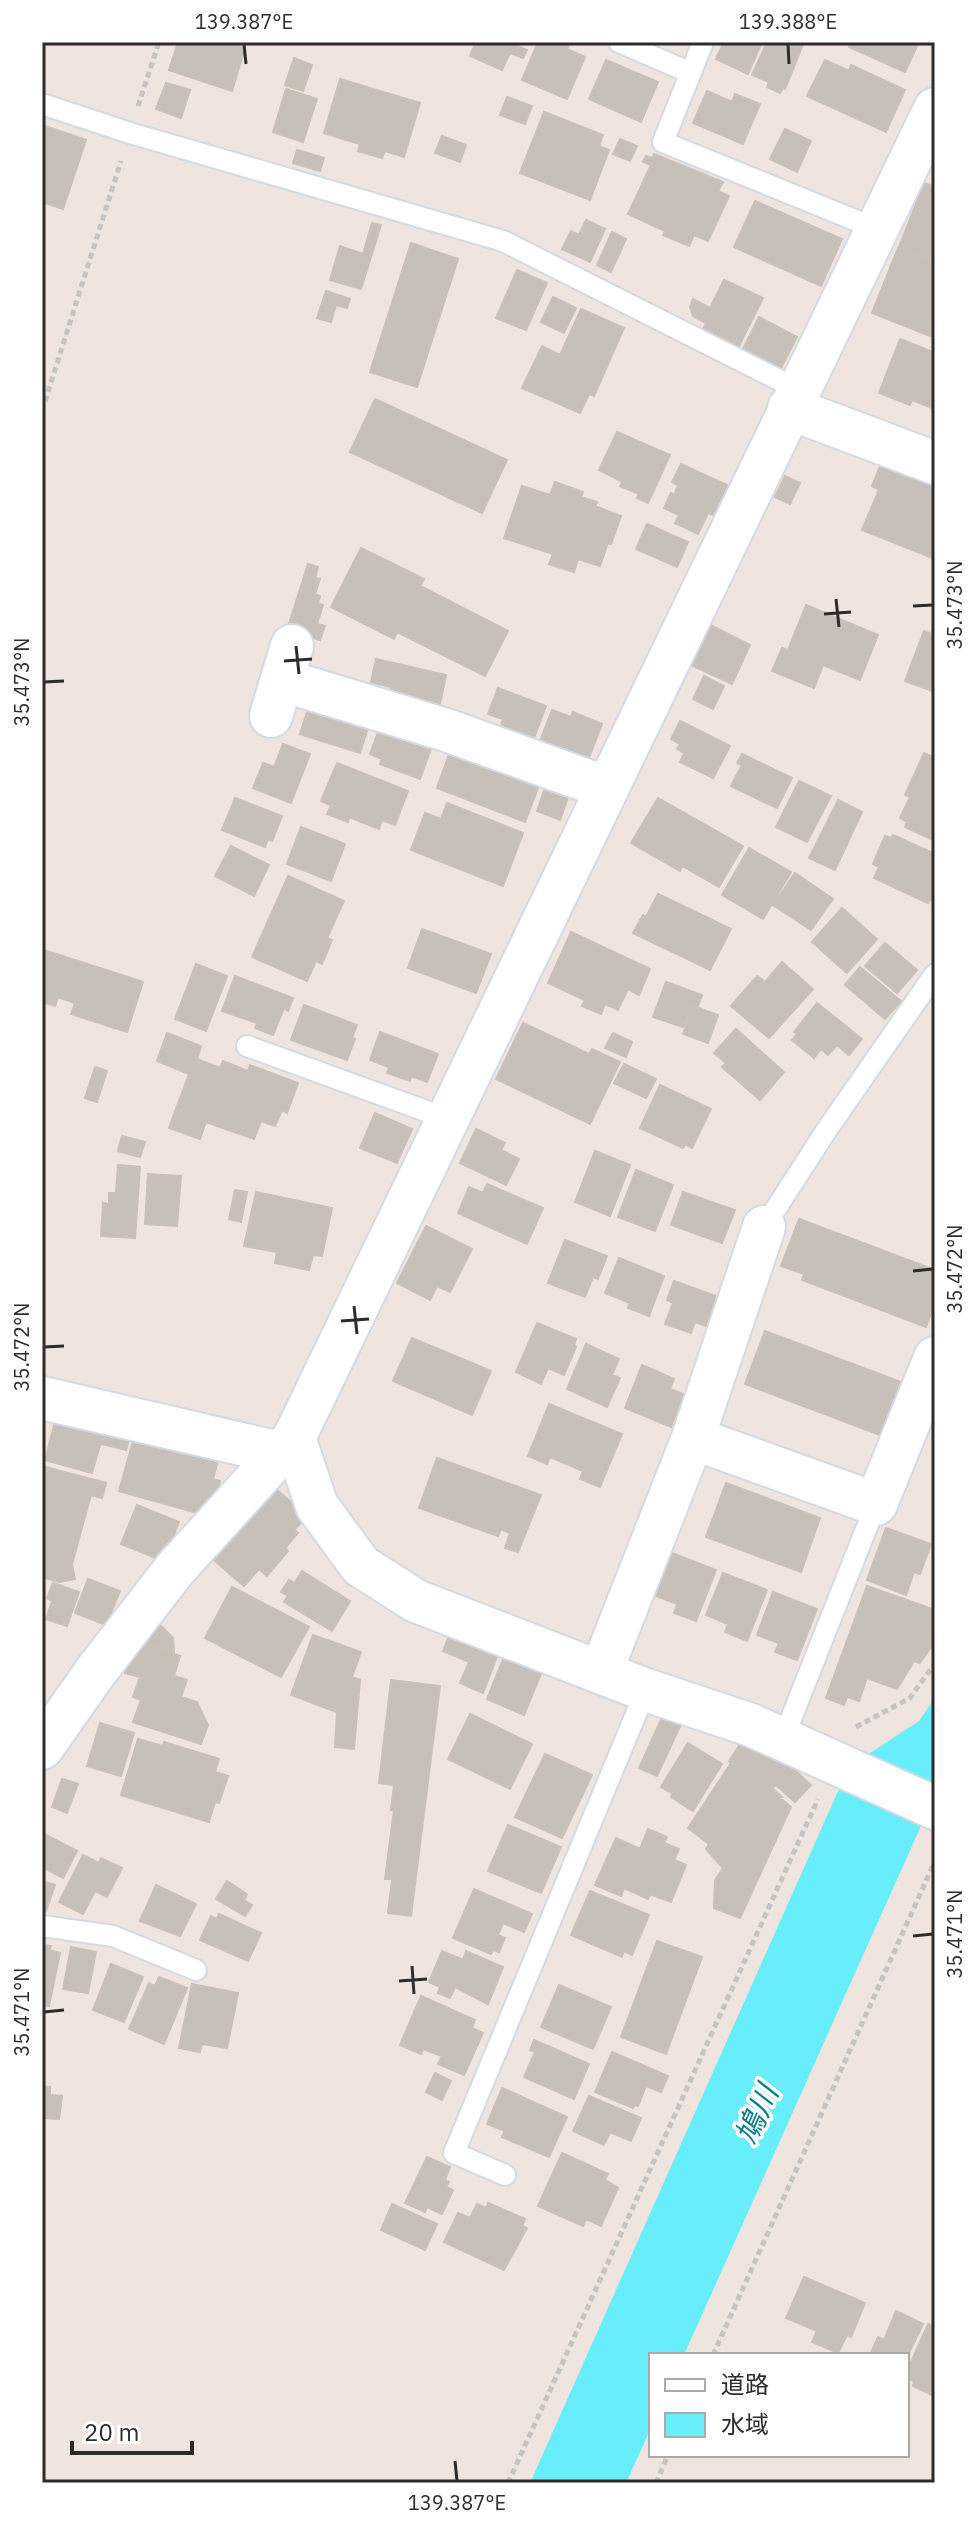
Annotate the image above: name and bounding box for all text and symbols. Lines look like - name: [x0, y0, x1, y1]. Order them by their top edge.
- text: 139.387°E: [195, 8, 293, 35]
- text: 139.388°E: [739, 8, 837, 35]
- text: 35.473°N: [941, 561, 968, 649]
- text: 35.473°N: [8, 638, 35, 726]
- text: 35.472°N: [941, 1225, 968, 1313]
- text: 35.472°N: [8, 1303, 35, 1391]
- text: 35.471°N: [941, 1890, 968, 1978]
- text: 35.471°N: [8, 1968, 35, 2056]
- water label: 鳩川: [726, 2076, 787, 2149]
- legend: [649, 2353, 909, 2457]
- text: 道路: [721, 2368, 769, 2400]
- scale bar: [72, 2405, 192, 2455]
- text: 水域: [721, 2408, 769, 2440]
- text: 20 m: [84, 2416, 139, 2448]
- text: 139.387°E: [408, 2489, 506, 2516]

